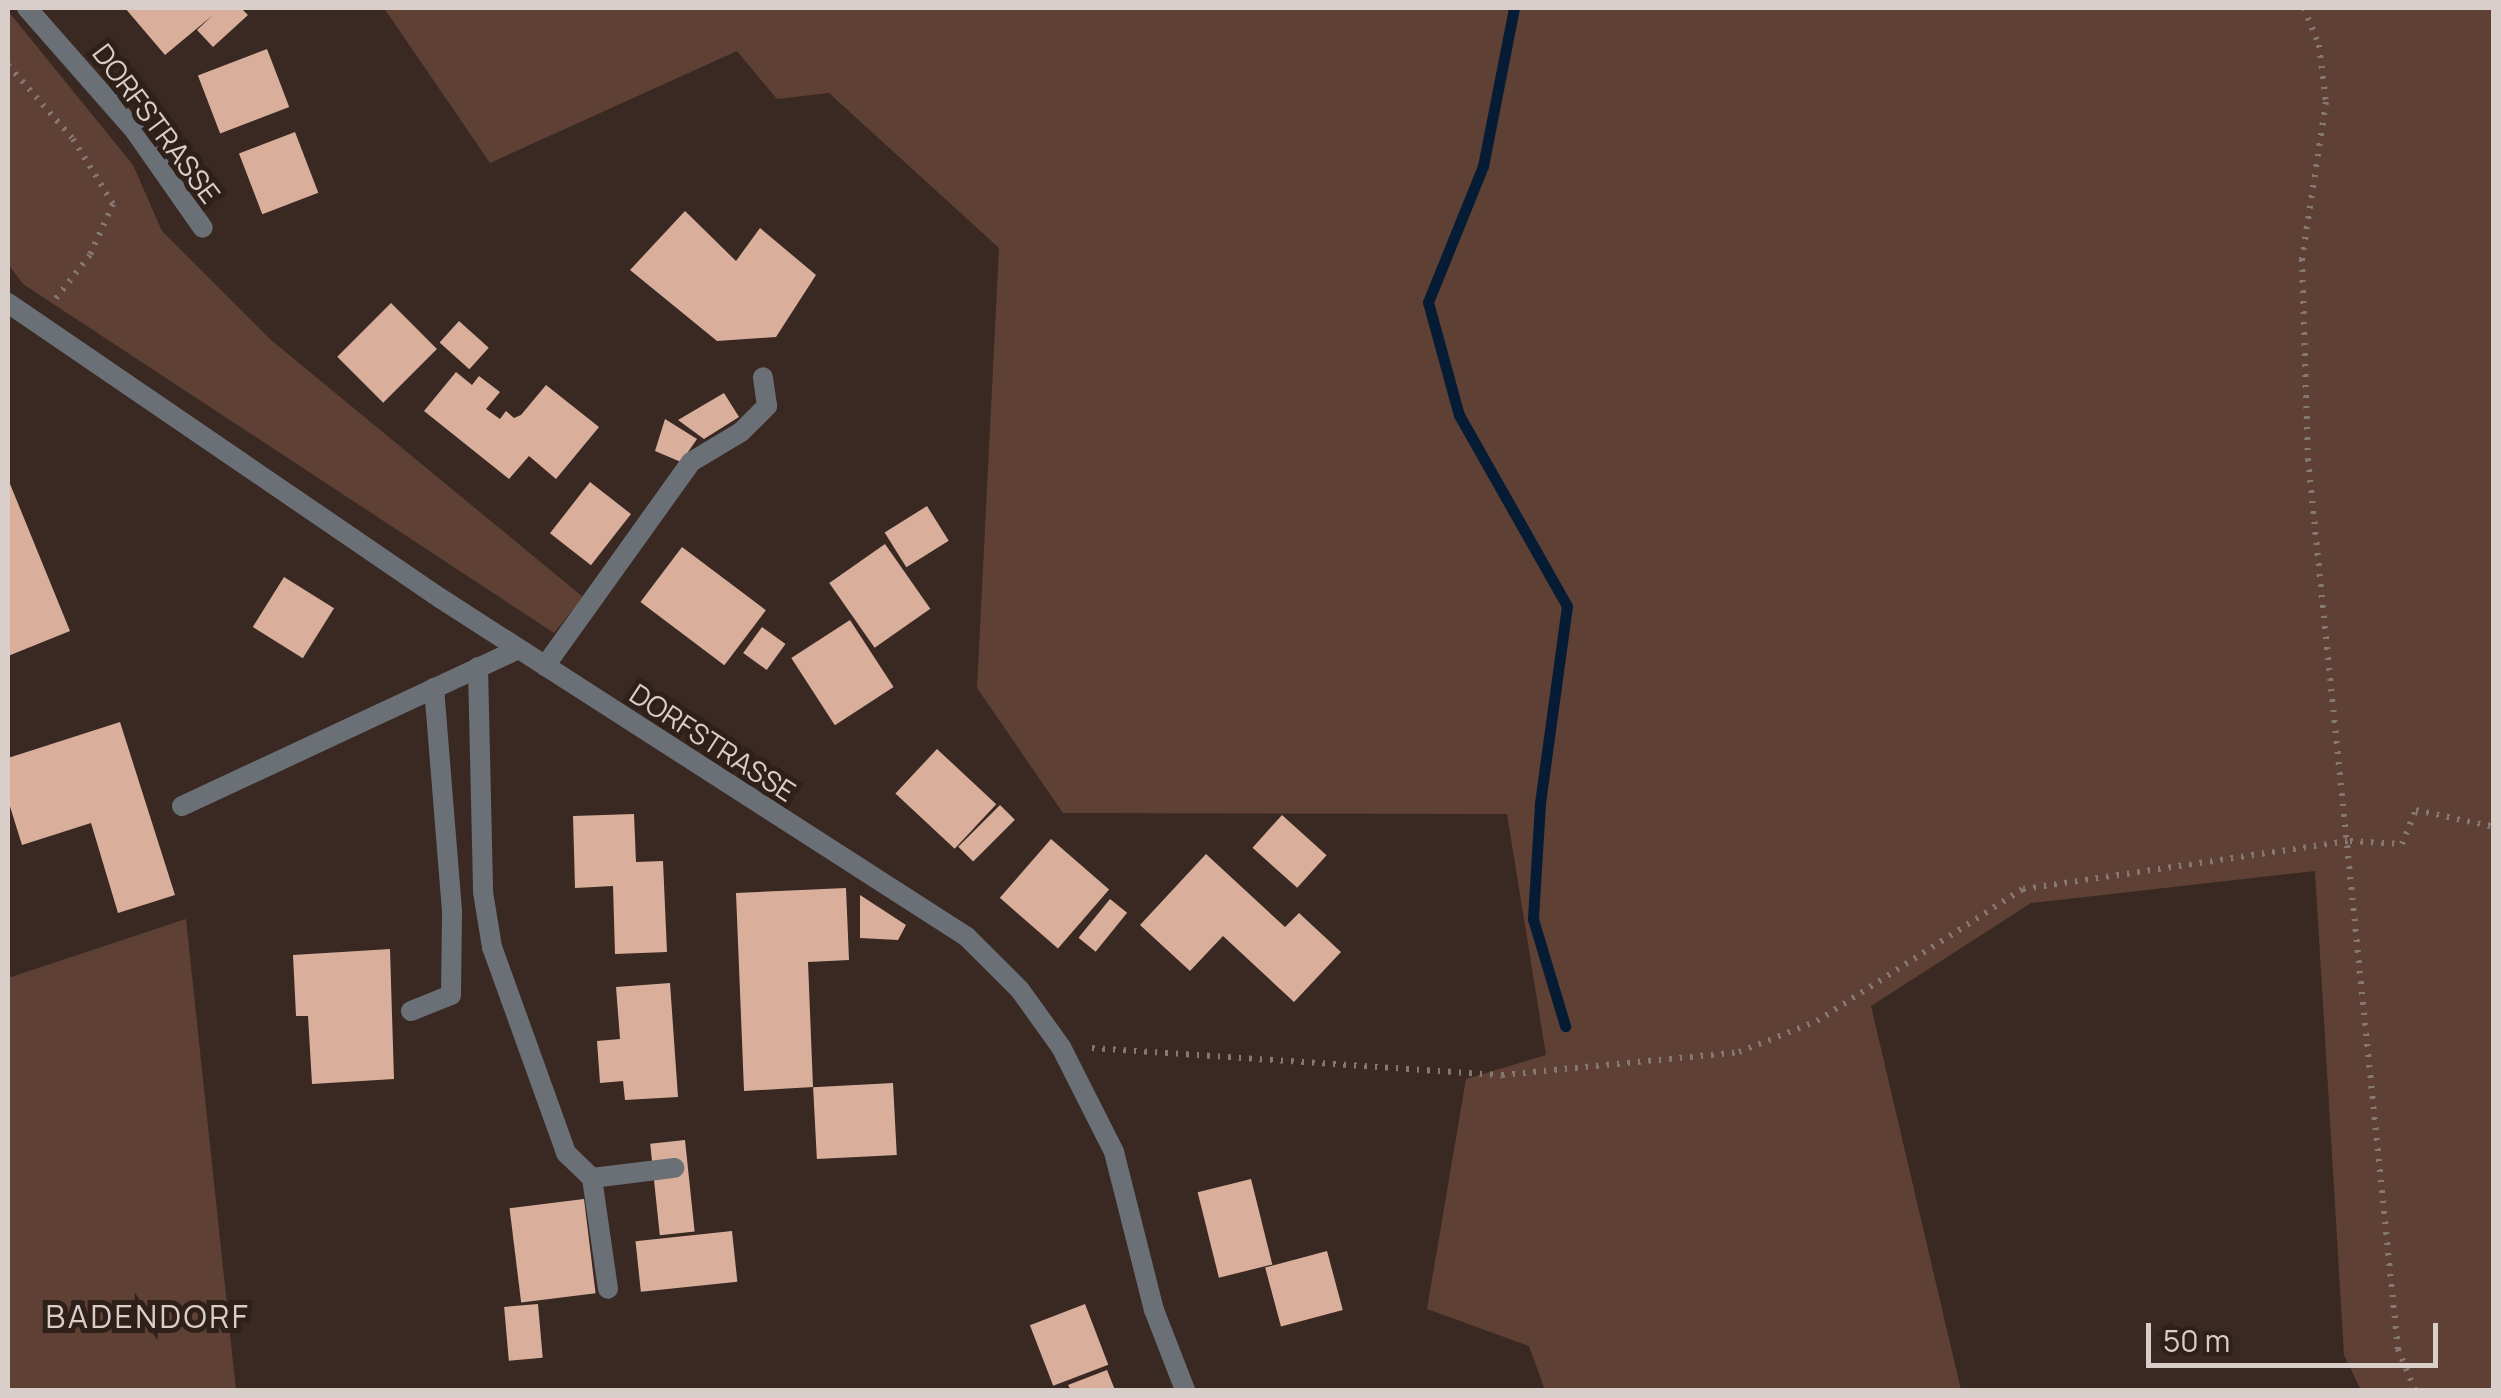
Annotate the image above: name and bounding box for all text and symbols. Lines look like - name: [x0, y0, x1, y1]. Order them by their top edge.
- street label: DORFSTRASSE: [86, 37, 228, 209]
- street label: DORFSTRASSE: [624, 676, 802, 808]
- district label: BADENDORF: [46, 1297, 250, 1335]
- scale bar: [2151, 1303, 2444, 1365]
- text: 50 m: [2163, 1320, 2230, 1361]

